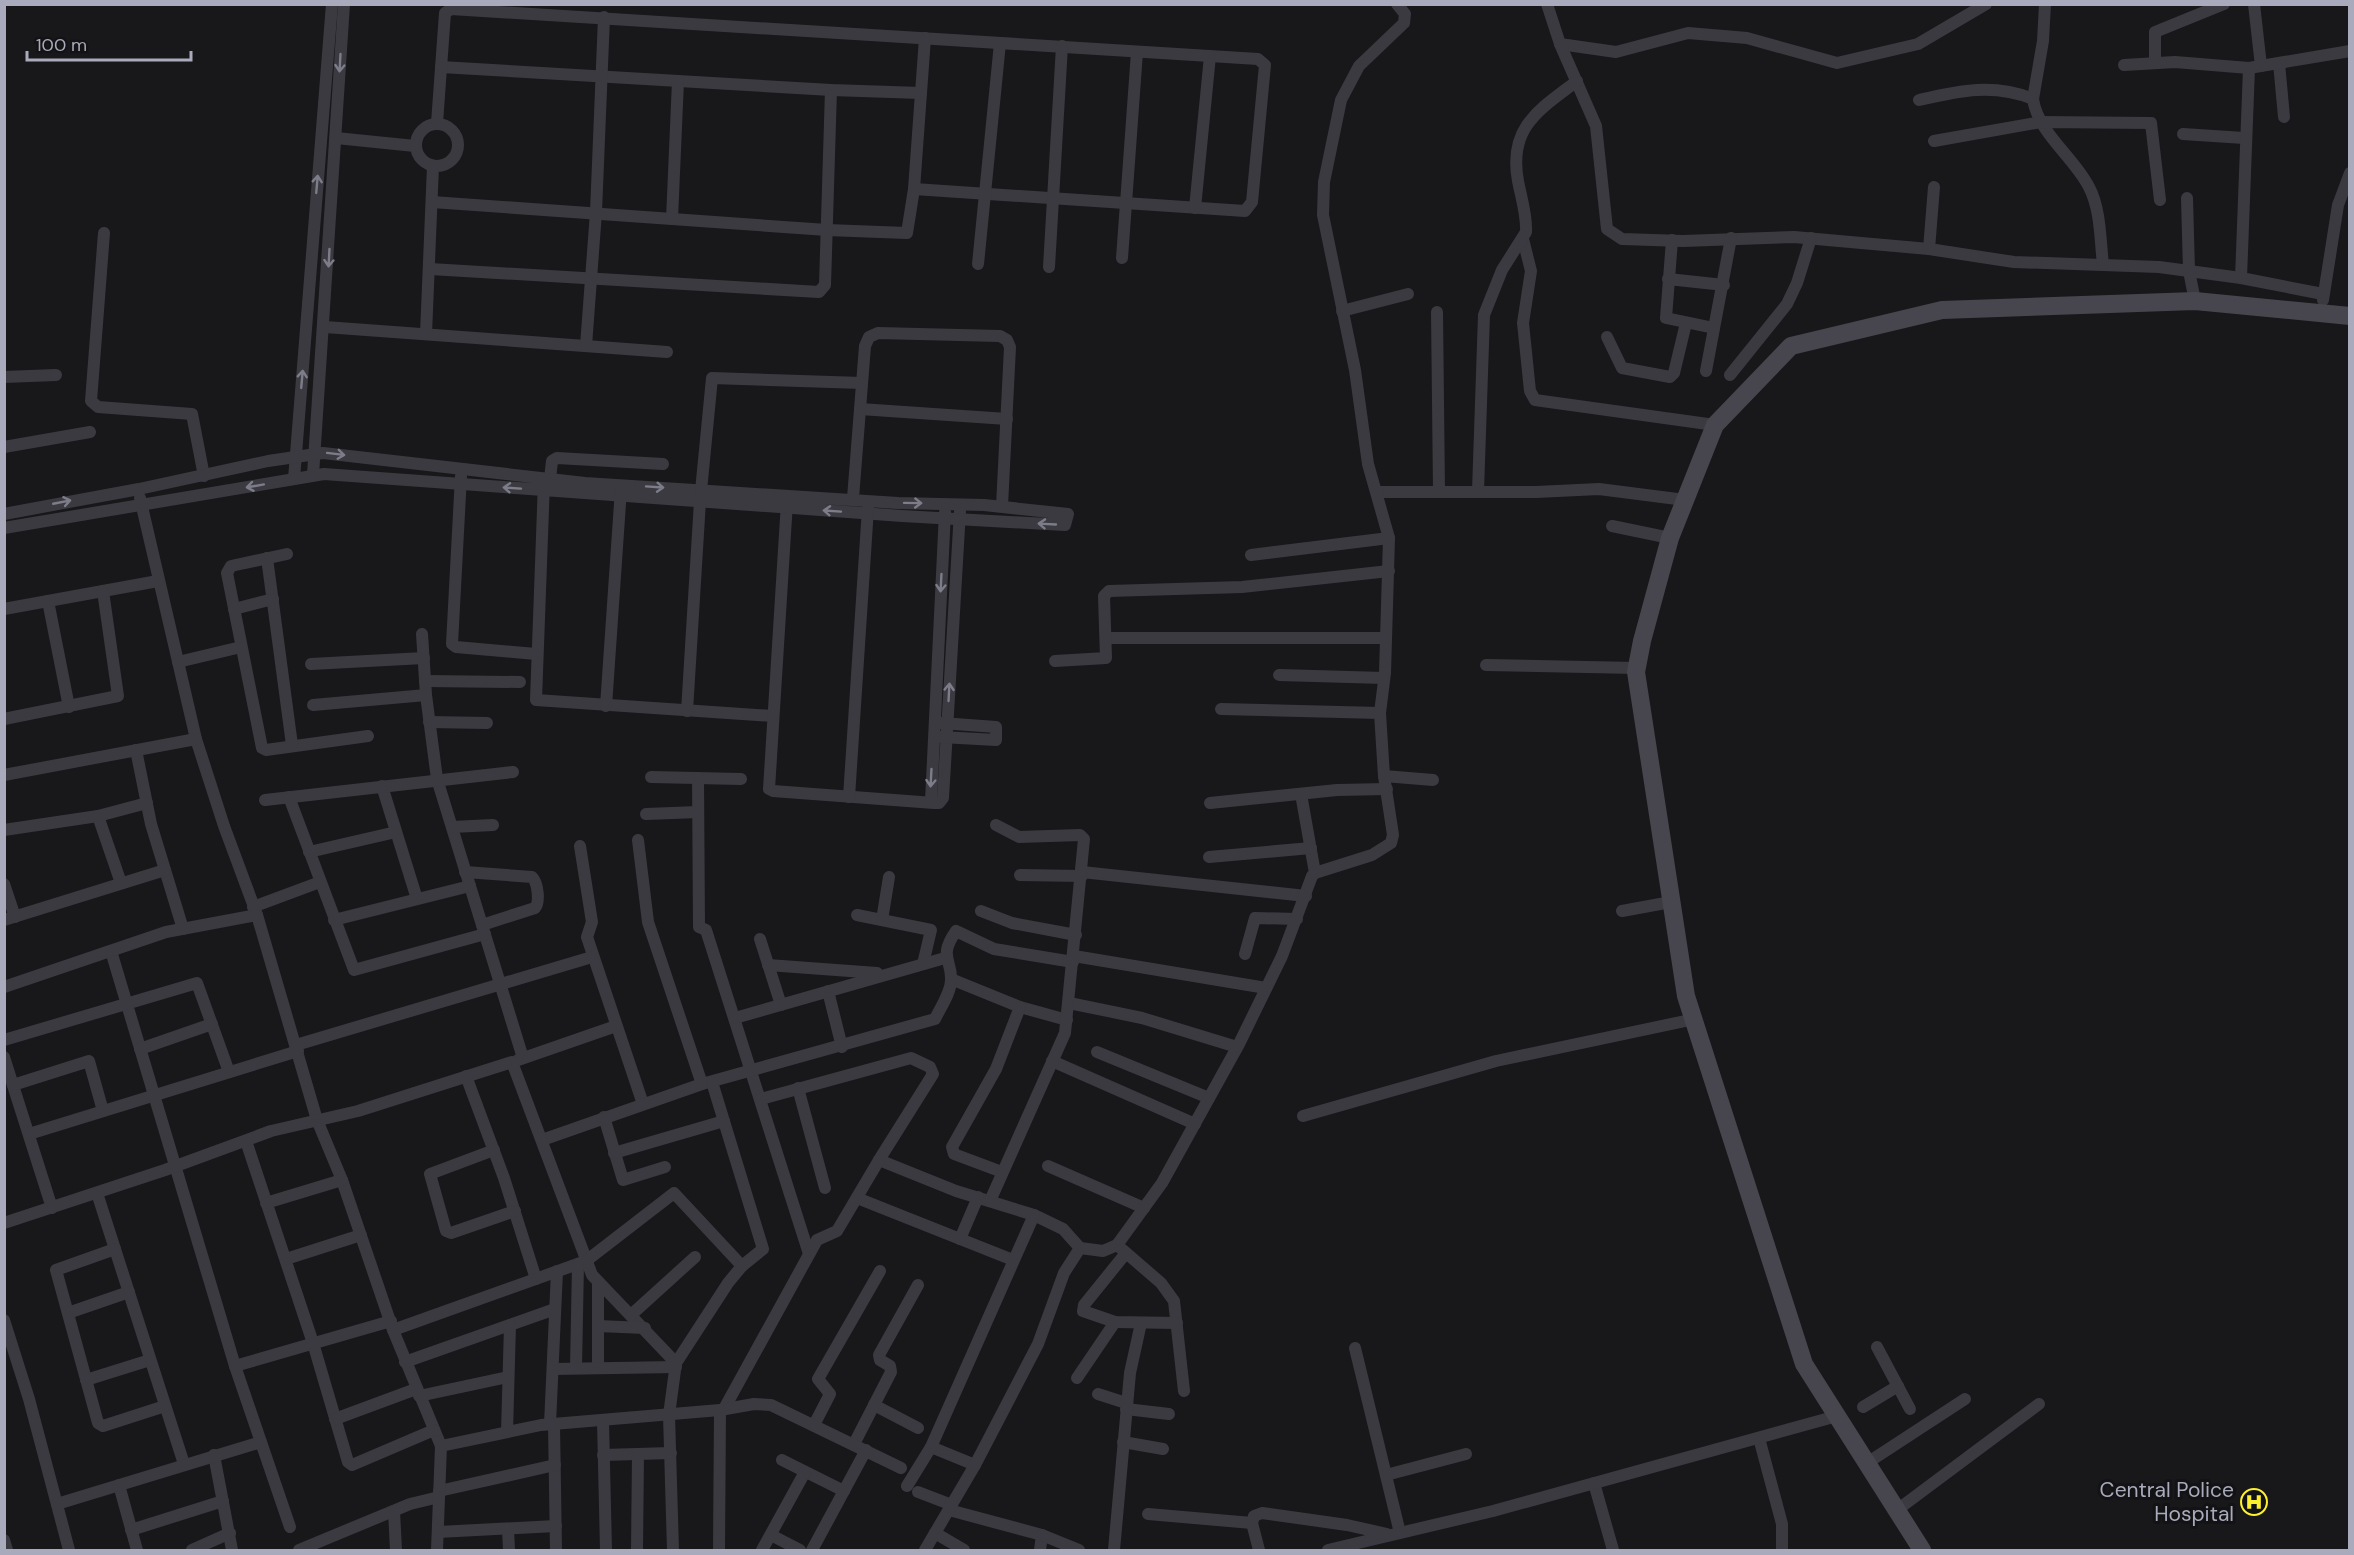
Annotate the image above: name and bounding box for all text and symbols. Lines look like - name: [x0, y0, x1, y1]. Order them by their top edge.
- scale bar: [27, 24, 190, 62]
- text: 100 m: [36, 33, 87, 57]
- one-way arrow: [335, 52, 346, 72]
- one-way arrow: [312, 175, 323, 195]
- one-way arrow: [323, 247, 334, 267]
- one-way arrow: [297, 369, 308, 389]
- one-way arrow: [326, 449, 345, 460]
- one-way arrow: [246, 481, 266, 492]
- one-way arrow: [502, 482, 522, 493]
- one-way arrow: [645, 482, 665, 493]
- one-way arrow: [52, 496, 71, 507]
- one-way arrow: [902, 498, 922, 509]
- one-way arrow: [822, 505, 842, 516]
- one-way arrow: [1038, 519, 1058, 530]
- one-way arrow: [936, 573, 947, 593]
- one-way arrow: [944, 683, 955, 703]
- one-way arrow: [926, 768, 937, 788]
- place label: Central Police Hospital: [2100, 1476, 2234, 1528]
- hospital icon: Central Police Hospital: [2239, 1487, 2269, 1517]

